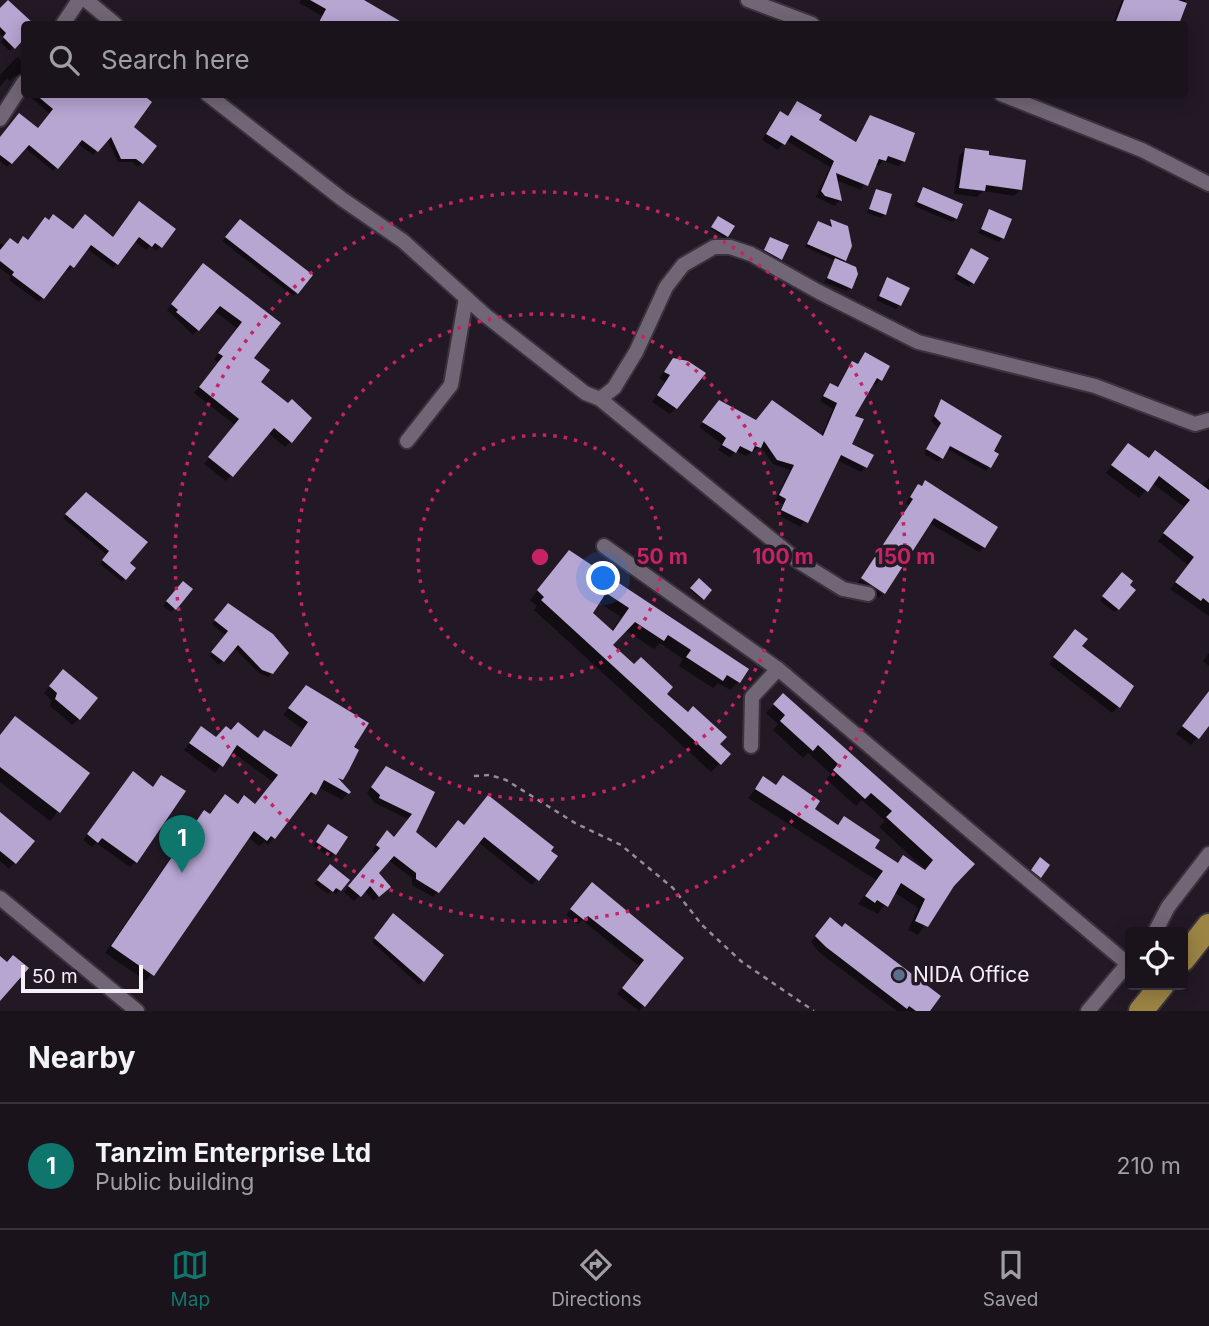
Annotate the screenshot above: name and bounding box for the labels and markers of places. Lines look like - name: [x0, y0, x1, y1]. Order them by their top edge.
- centre of rings: [528, 545, 552, 569]
- pin: 1: [159, 815, 205, 873]
- place label: NIDA Office: [913, 962, 1029, 987]
- marker: NIDA Office: [891, 967, 907, 983]

